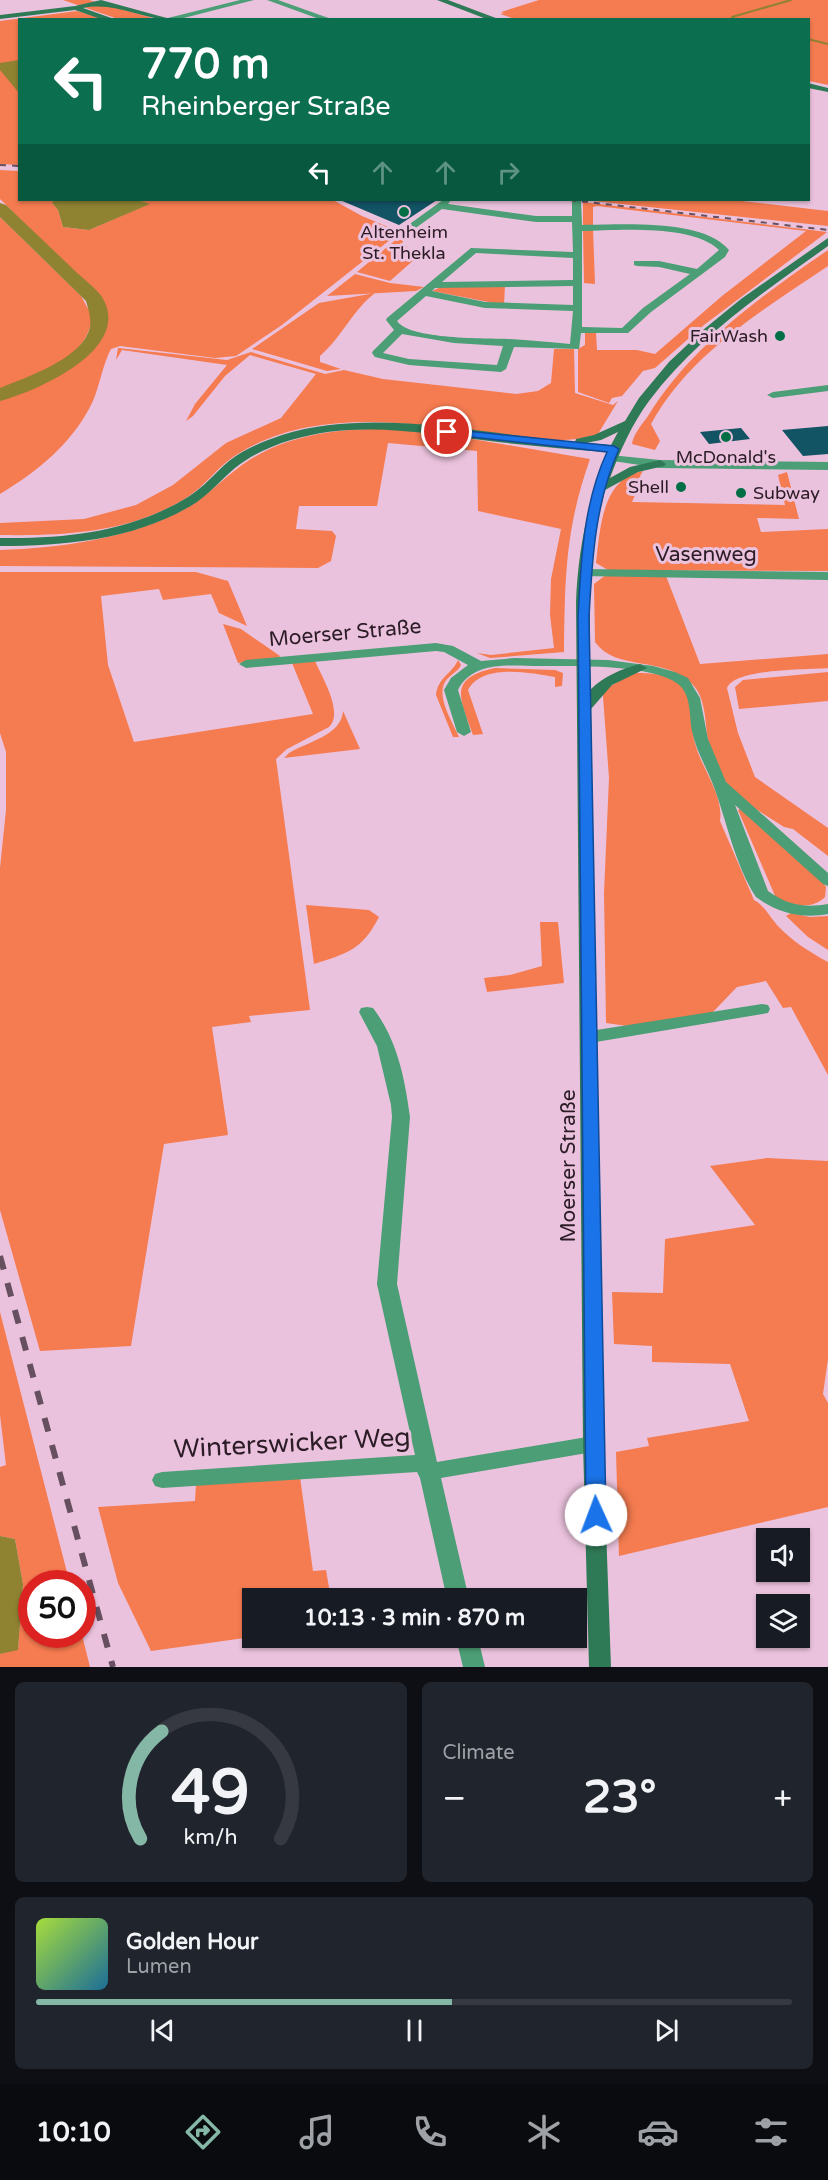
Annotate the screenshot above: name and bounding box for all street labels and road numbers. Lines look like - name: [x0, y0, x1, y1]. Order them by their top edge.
- street label: Vasenweg: [655, 542, 757, 567]
- street label: Moerser Straße: [268, 614, 422, 652]
- street label: Moerser Straße: [556, 1089, 581, 1243]
- street label: Winterswicker Weg: [173, 1421, 411, 1465]

